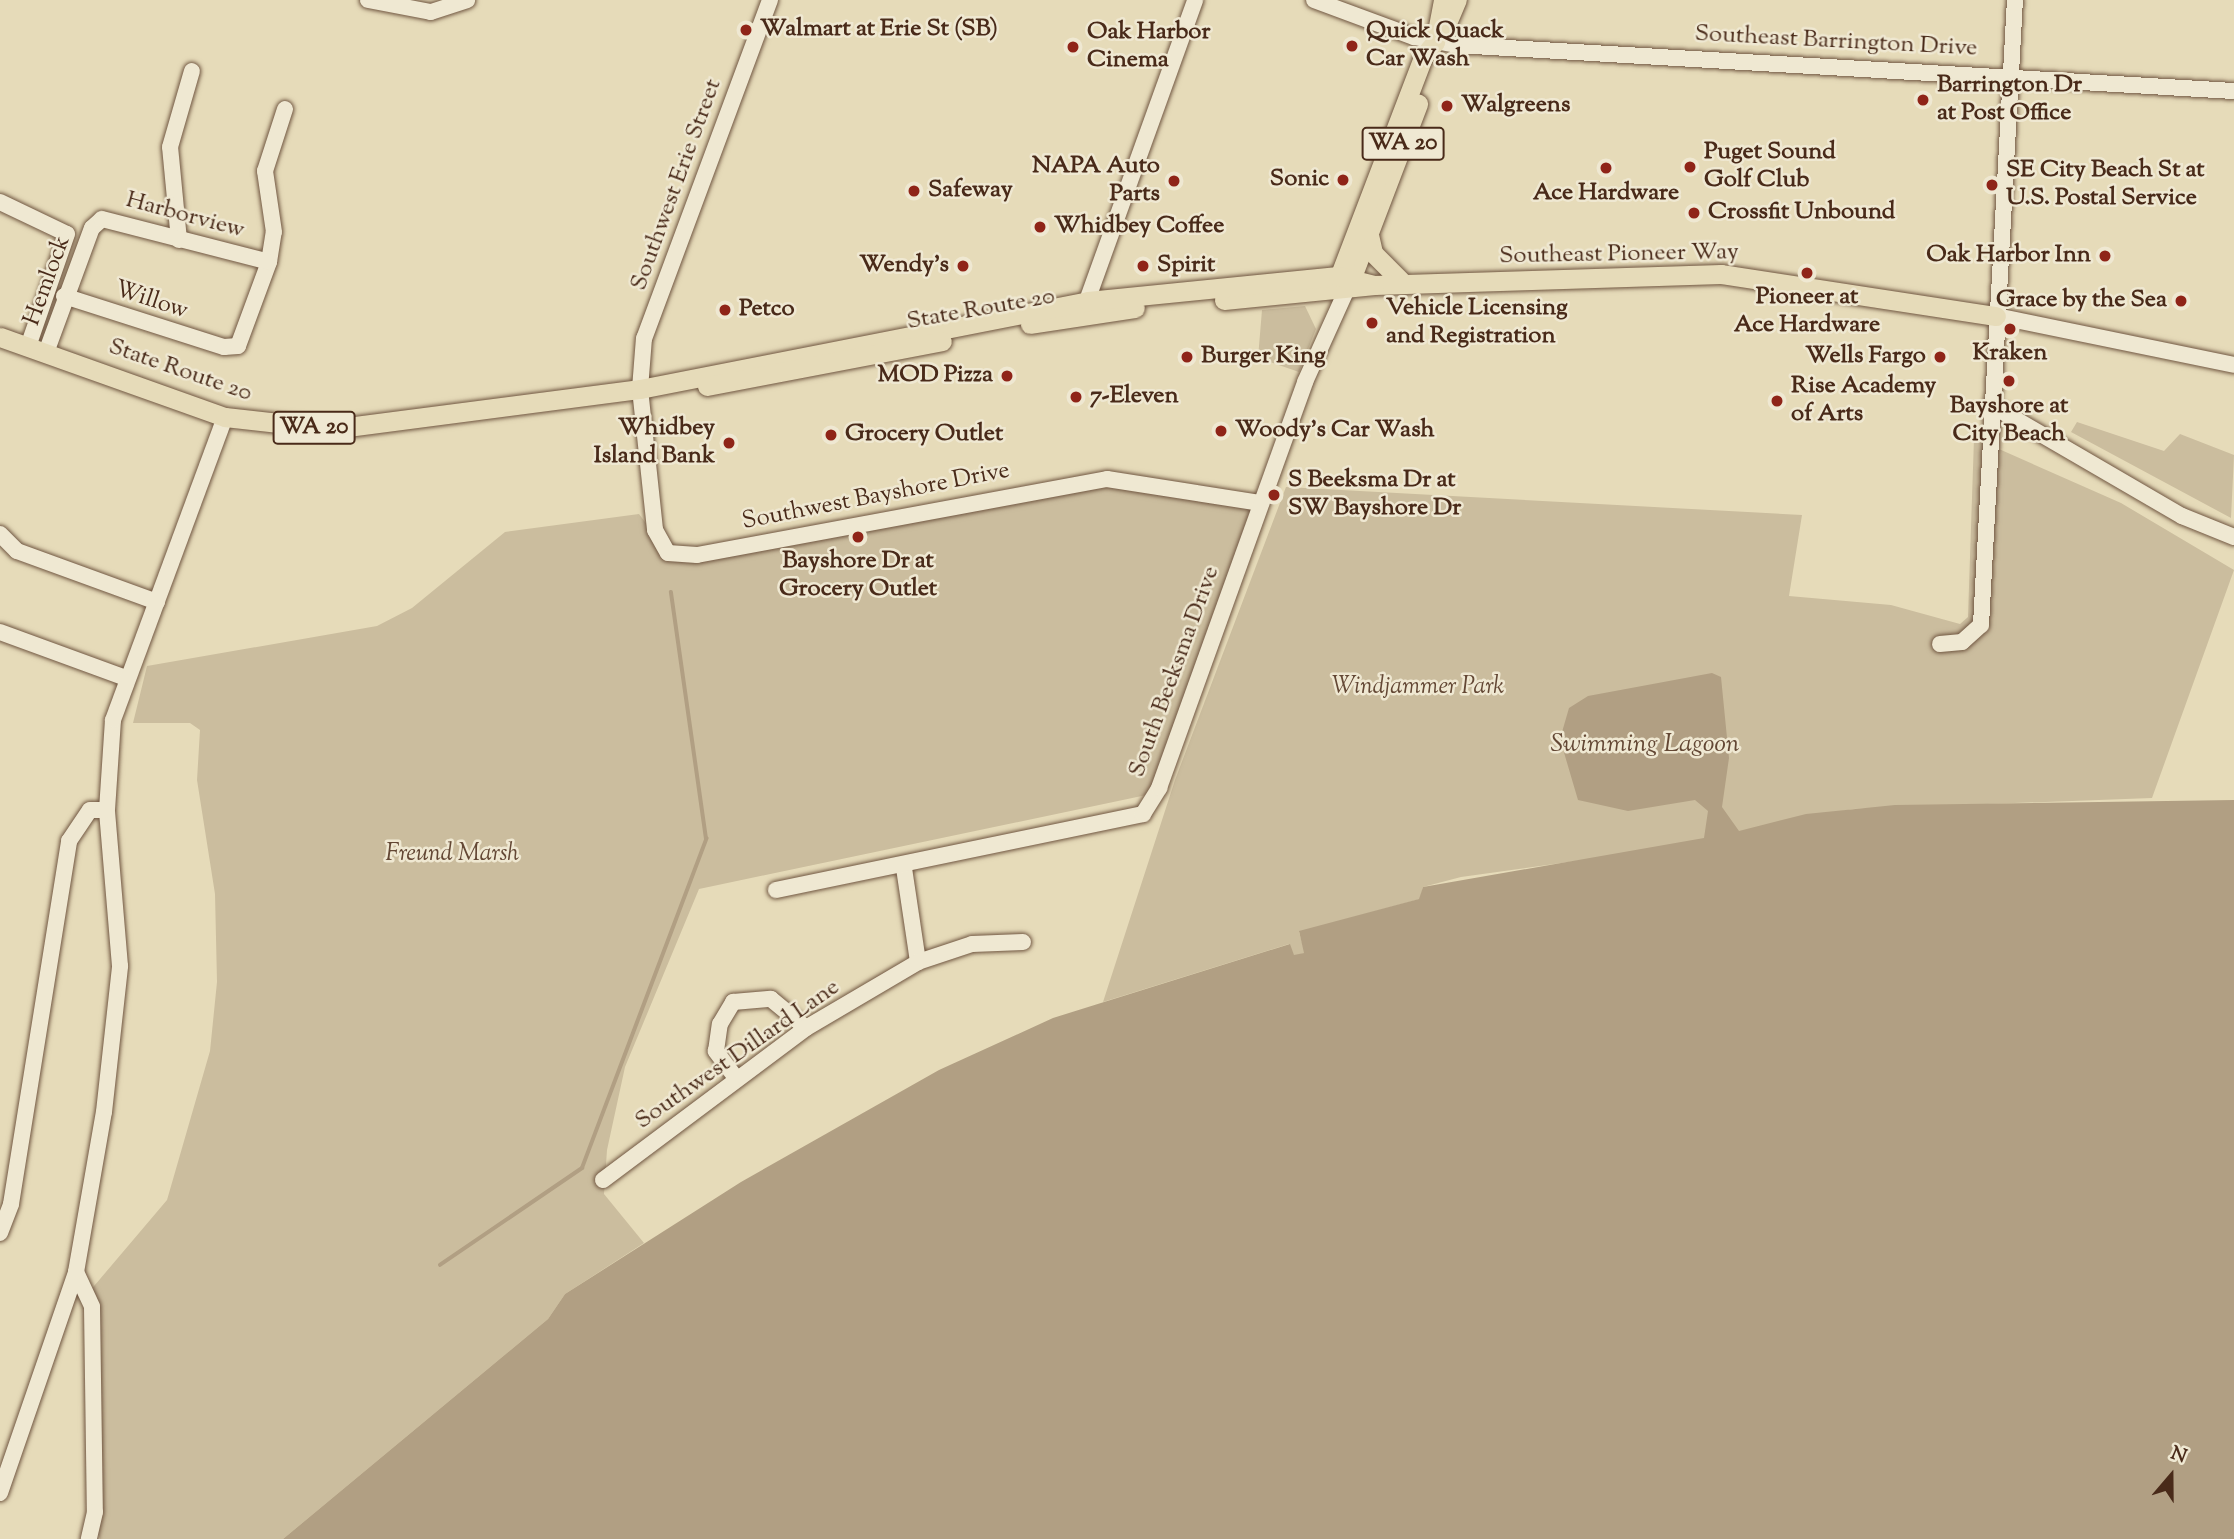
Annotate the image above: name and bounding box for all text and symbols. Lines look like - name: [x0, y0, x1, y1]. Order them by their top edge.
- place label: Walmart at Erie St (SB): [760, 16, 998, 44]
- place label: Quick Quack Car Wash: [1366, 18, 1504, 74]
- place label: Oak Harbor Cinema: [1087, 19, 1210, 75]
- street label: Southeast Barrington Drive: [1694, 20, 1978, 64]
- marker: Walmart at Erie St (SB): [738, 22, 754, 38]
- marker: Quick Quack Car Wash: [1344, 38, 1360, 54]
- marker: Oak Harbor Cinema: [1065, 39, 1081, 55]
- place label: Barrington Dr at Post Office: [1937, 72, 2082, 128]
- street label: Southwest Erie Street: [625, 75, 729, 295]
- place label: Walgreens: [1461, 92, 1570, 120]
- marker: Barrington Dr at Post Office: [1915, 92, 1931, 108]
- marker: Walgreens: [1439, 98, 1455, 114]
- road number: WA 20: [1361, 125, 1445, 164]
- place label: Puget Sound Golf Club: [1704, 139, 1836, 195]
- place label: NAPA Auto Parts: [1032, 153, 1160, 209]
- place label: SE City Beach St at U.S. Postal Service: [2006, 157, 2205, 213]
- marker: Puget Sound Golf Club: [1682, 159, 1698, 175]
- marker: Ace Hardware: [1598, 160, 1614, 176]
- place label: Sonic: [1270, 166, 1329, 194]
- marker: Sonic: [1335, 172, 1351, 188]
- marker: NAPA Auto Parts: [1166, 173, 1182, 189]
- place label: Safeway: [928, 177, 1013, 205]
- marker: SE City Beach St at U.S. Postal Service: [1984, 177, 2000, 193]
- place label: Ace Hardware: [1533, 180, 1679, 208]
- marker: Safeway: [906, 183, 922, 199]
- street label: Harborview: [122, 186, 248, 246]
- place label: Crossfit Unbound: [1708, 199, 1895, 227]
- marker: Crossfit Unbound: [1686, 205, 1702, 221]
- place label: Whidbey Coffee: [1054, 213, 1224, 241]
- marker: Whidbey Coffee: [1032, 219, 1048, 235]
- street label: Hemlock: [18, 232, 78, 330]
- street label: Southeast Pioneer Way: [1499, 239, 1739, 271]
- place label: Oak Harbor Inn: [1926, 242, 2091, 270]
- marker: Oak Harbor Inn: [2097, 248, 2113, 264]
- place label: Wendy's: [859, 252, 949, 280]
- place label: Spirit: [1157, 252, 1215, 280]
- marker: Wendy's: [955, 258, 971, 274]
- marker: Spirit: [1135, 258, 1151, 274]
- marker: Pioneer at Ace Hardware: [1799, 265, 1815, 281]
- street label: Willow: [111, 276, 191, 326]
- street label: State Route 20: [905, 283, 1057, 337]
- place label: Pioneer at Ace Hardware: [1734, 284, 1880, 340]
- place label: Grace by the Sea: [1996, 287, 2167, 315]
- marker: Grace by the Sea: [2173, 293, 2189, 309]
- place label: Vehicle Licensing and Registration: [1386, 295, 1568, 351]
- place label: Petco: [739, 296, 795, 324]
- marker: Petco: [717, 302, 733, 318]
- marker: Vehicle Licensing and Registration: [1364, 315, 1380, 331]
- marker: Kraken: [2002, 321, 2018, 337]
- street label: State Route 20: [105, 333, 255, 409]
- place label: Kraken: [1973, 340, 2047, 368]
- place label: Burger King: [1201, 343, 1326, 371]
- place label: Wells Fargo: [1805, 343, 1926, 371]
- marker: Burger King: [1179, 349, 1195, 365]
- marker: Wells Fargo: [1932, 349, 1948, 365]
- place label: MOD Pizza: [877, 362, 993, 390]
- marker: MOD Pizza: [999, 368, 1015, 384]
- place label: Rise Academy of Arts: [1791, 373, 1936, 429]
- marker: Bayshore at City Beach: [2001, 373, 2017, 389]
- place label: 7-Eleven: [1090, 383, 1179, 411]
- marker: 7-Eleven: [1068, 389, 1084, 405]
- marker: Rise Academy of Arts: [1769, 393, 1785, 409]
- place label: Bayshore at City Beach: [1950, 393, 2068, 449]
- road number: WA 20: [272, 408, 356, 448]
- place label: Whidbey Island Bank: [594, 415, 715, 471]
- place label: Woody's Car Wash: [1235, 417, 1435, 445]
- place label: Grocery Outlet: [845, 421, 1003, 449]
- marker: Woody's Car Wash: [1213, 423, 1229, 439]
- marker: Grocery Outlet: [823, 427, 839, 443]
- marker: Whidbey Island Bank: [721, 435, 737, 451]
- street label: Southwest Bayshore Drive: [740, 457, 1012, 537]
- place label: S Beeksma Dr at SW Bayshore Dr: [1288, 467, 1461, 523]
- marker: S Beeksma Dr at SW Bayshore Dr: [1266, 487, 1282, 503]
- marker: Bayshore Dr at Grocery Outlet: [850, 529, 866, 545]
- place label: Bayshore Dr at Grocery Outlet: [779, 548, 937, 604]
- street label: South Beeksma Drive: [1123, 563, 1227, 781]
- park label: Windjammer Park: [1332, 674, 1504, 702]
- water label: Swimming Lagoon: [1551, 729, 1739, 761]
- park label: Freund Marsh: [385, 841, 519, 869]
- street label: Southwest Dillard Lane: [630, 974, 846, 1136]
- north arrow: [2136, 1441, 2206, 1511]
- text: N: [2167, 1441, 2190, 1471]

